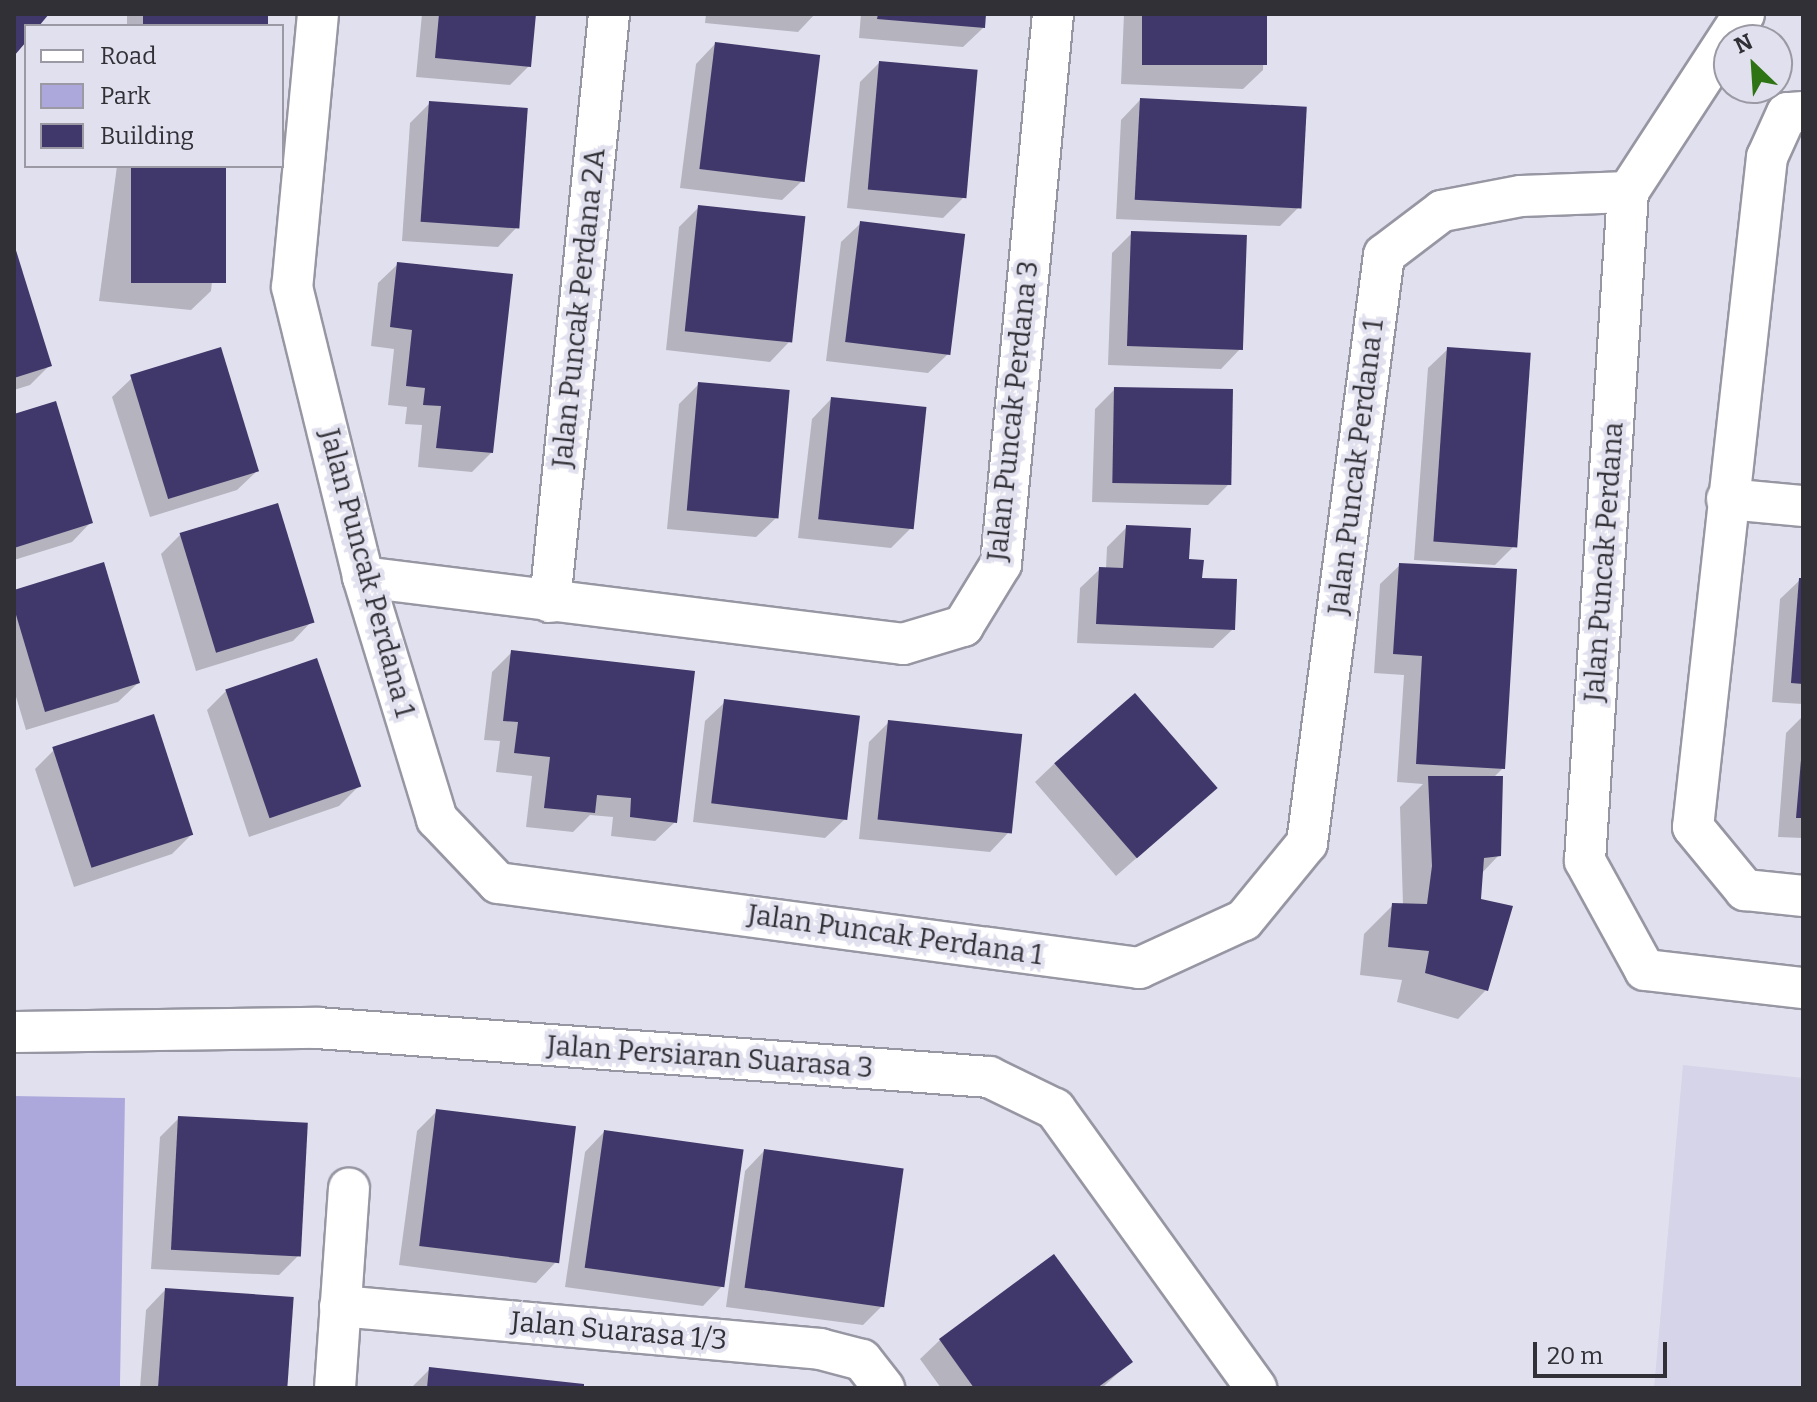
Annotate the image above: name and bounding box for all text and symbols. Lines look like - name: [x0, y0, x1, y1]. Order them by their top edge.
- legend: [24, 24, 284, 168]
- north arrow: [1713, 24, 1793, 104]
- text: N: [1730, 28, 1757, 59]
- text: Road: [100, 42, 156, 70]
- text: Park: [100, 82, 151, 110]
- text: Building: [100, 122, 194, 150]
- street label: Jalan Puncak Perdana 2A: [546, 147, 612, 469]
- street label: Jalan Puncak Perdana 3: [981, 259, 1045, 563]
- street label: Jalan Puncak Perdana 1: [1321, 317, 1391, 617]
- street label: Jalan Puncak Perdana: [1577, 421, 1631, 703]
- street label: Jalan Puncak Perdana 1: [312, 425, 422, 721]
- street label: Jalan Puncak Perdana 1: [746, 898, 1044, 972]
- street label: Jalan Persiaran Suarasa 3: [546, 1029, 874, 1085]
- street label: Jalan Suarasa 1/3: [510, 1305, 728, 1357]
- scale bar: [1537, 1326, 1671, 1376]
- text: 20 m: [1547, 1342, 1603, 1370]

